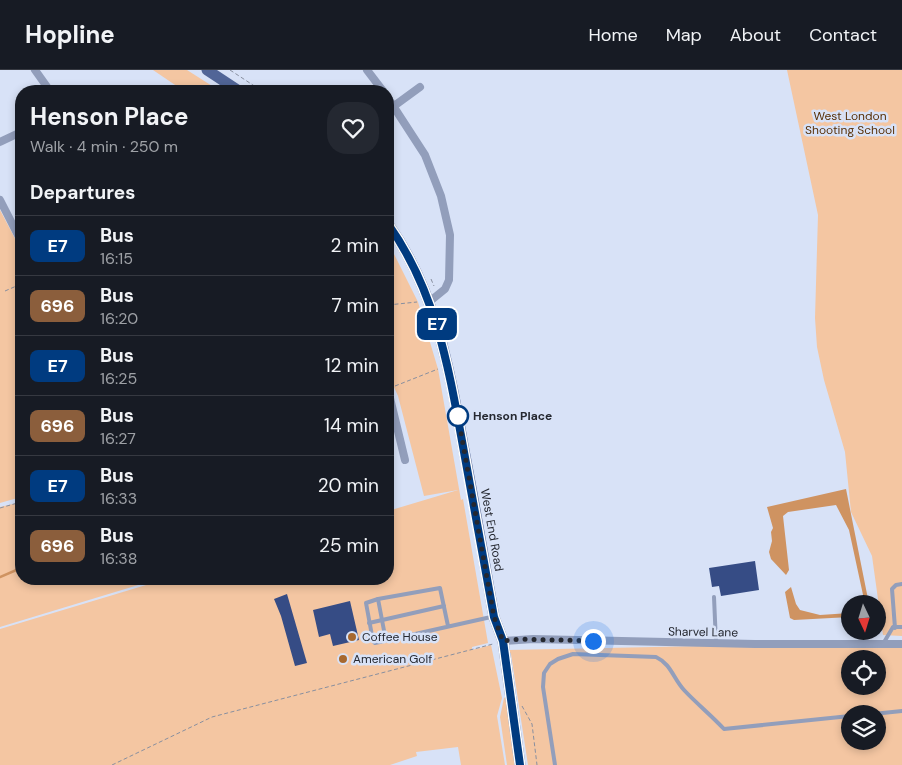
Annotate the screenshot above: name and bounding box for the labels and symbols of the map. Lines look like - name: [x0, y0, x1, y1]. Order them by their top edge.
- park label: West London Shooting School: [805, 108, 895, 138]
- line badge: E7: [414, 308, 460, 340]
- marker: Henson Place: [447, 405, 469, 427]
- place label: Henson Place: [473, 408, 552, 424]
- street label: West End Road: [477, 487, 507, 573]
- north arrow: [841, 595, 886, 640]
- street label: Sharvel Lane: [668, 623, 738, 641]
- place label: Coffee House: [362, 629, 438, 645]
- your location: [581, 629, 606, 654]
- marker: Coffee House: [346, 631, 358, 643]
- place label: American Golf: [353, 651, 432, 667]
- marker: American Golf: [337, 653, 349, 665]

